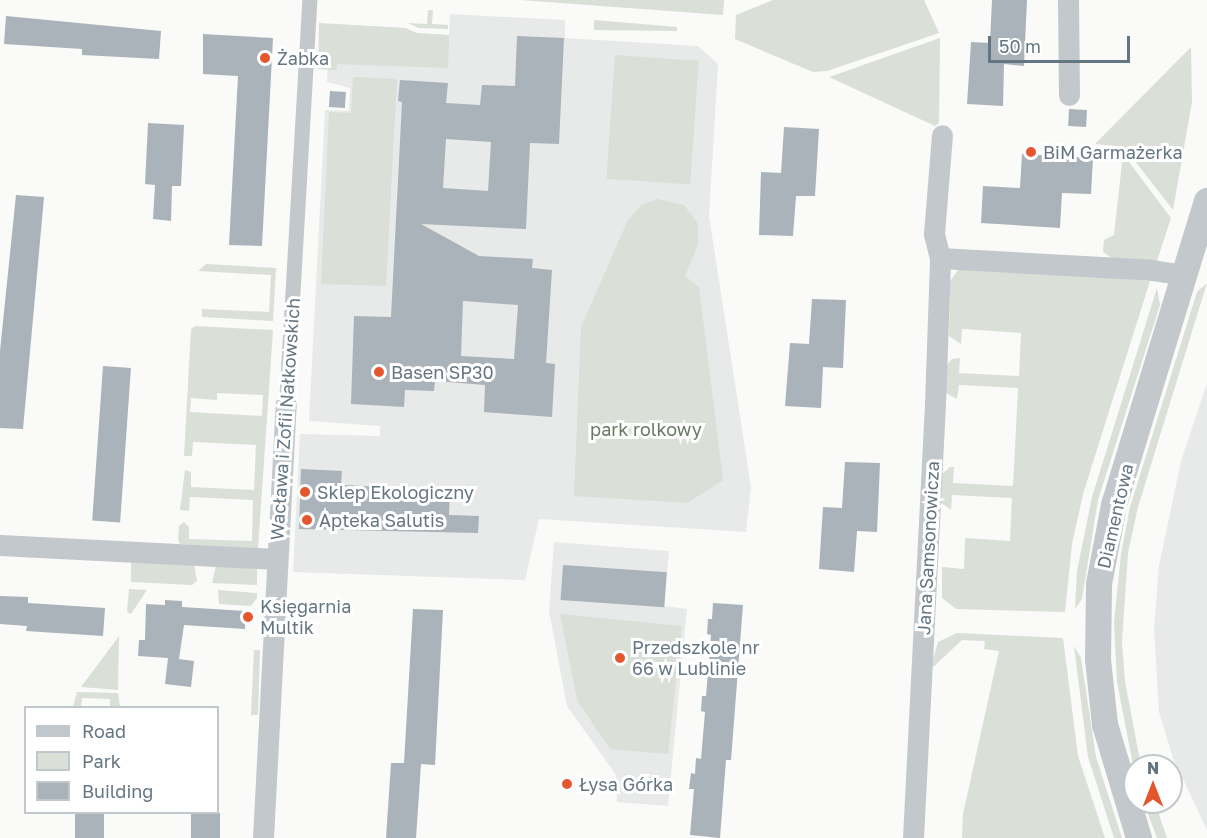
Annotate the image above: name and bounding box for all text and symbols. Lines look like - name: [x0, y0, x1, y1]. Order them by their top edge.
- scale bar: [991, 24, 1134, 62]
- text: 50 m: [999, 35, 1041, 57]
- place label: Żabka: [277, 47, 329, 69]
- marker: Żabka: [258, 51, 272, 65]
- place label: BiM Garmażerka: [1043, 141, 1183, 163]
- marker: BiM Garmażerka: [1024, 145, 1038, 159]
- street label: Wacława i Zofii Nałkowskich: [266, 297, 304, 541]
- place label: Basen SP30: [391, 361, 494, 383]
- marker: Basen SP30: [372, 365, 386, 379]
- park label: park rolkowy: [590, 418, 702, 440]
- street label: Jana Samsonowicza: [913, 460, 943, 636]
- street label: Diamentowa: [1092, 461, 1138, 571]
- place label: Sklep Ekologiczny: [317, 481, 474, 503]
- marker: Sklep Ekologiczny: [298, 485, 312, 499]
- place label: Apteka Salutis: [319, 509, 444, 531]
- marker: Apteka Salutis: [300, 513, 314, 527]
- place label: Księgarnia Multik: [260, 596, 351, 638]
- marker: Księgarnia Multik: [241, 610, 255, 624]
- place label: Przedszkole nr 66 w Lublinie: [632, 637, 760, 680]
- marker: Przedszkole nr 66 w Lublinie: [613, 651, 627, 665]
- legend: [24, 706, 219, 814]
- text: Road: [82, 720, 126, 742]
- text: Park: [82, 750, 121, 772]
- north arrow: [1123, 754, 1183, 814]
- text: N: [1147, 758, 1159, 778]
- place label: Łysa Górka: [579, 773, 673, 795]
- marker: Łysa Górka: [560, 777, 574, 791]
- text: Building: [82, 780, 153, 802]

